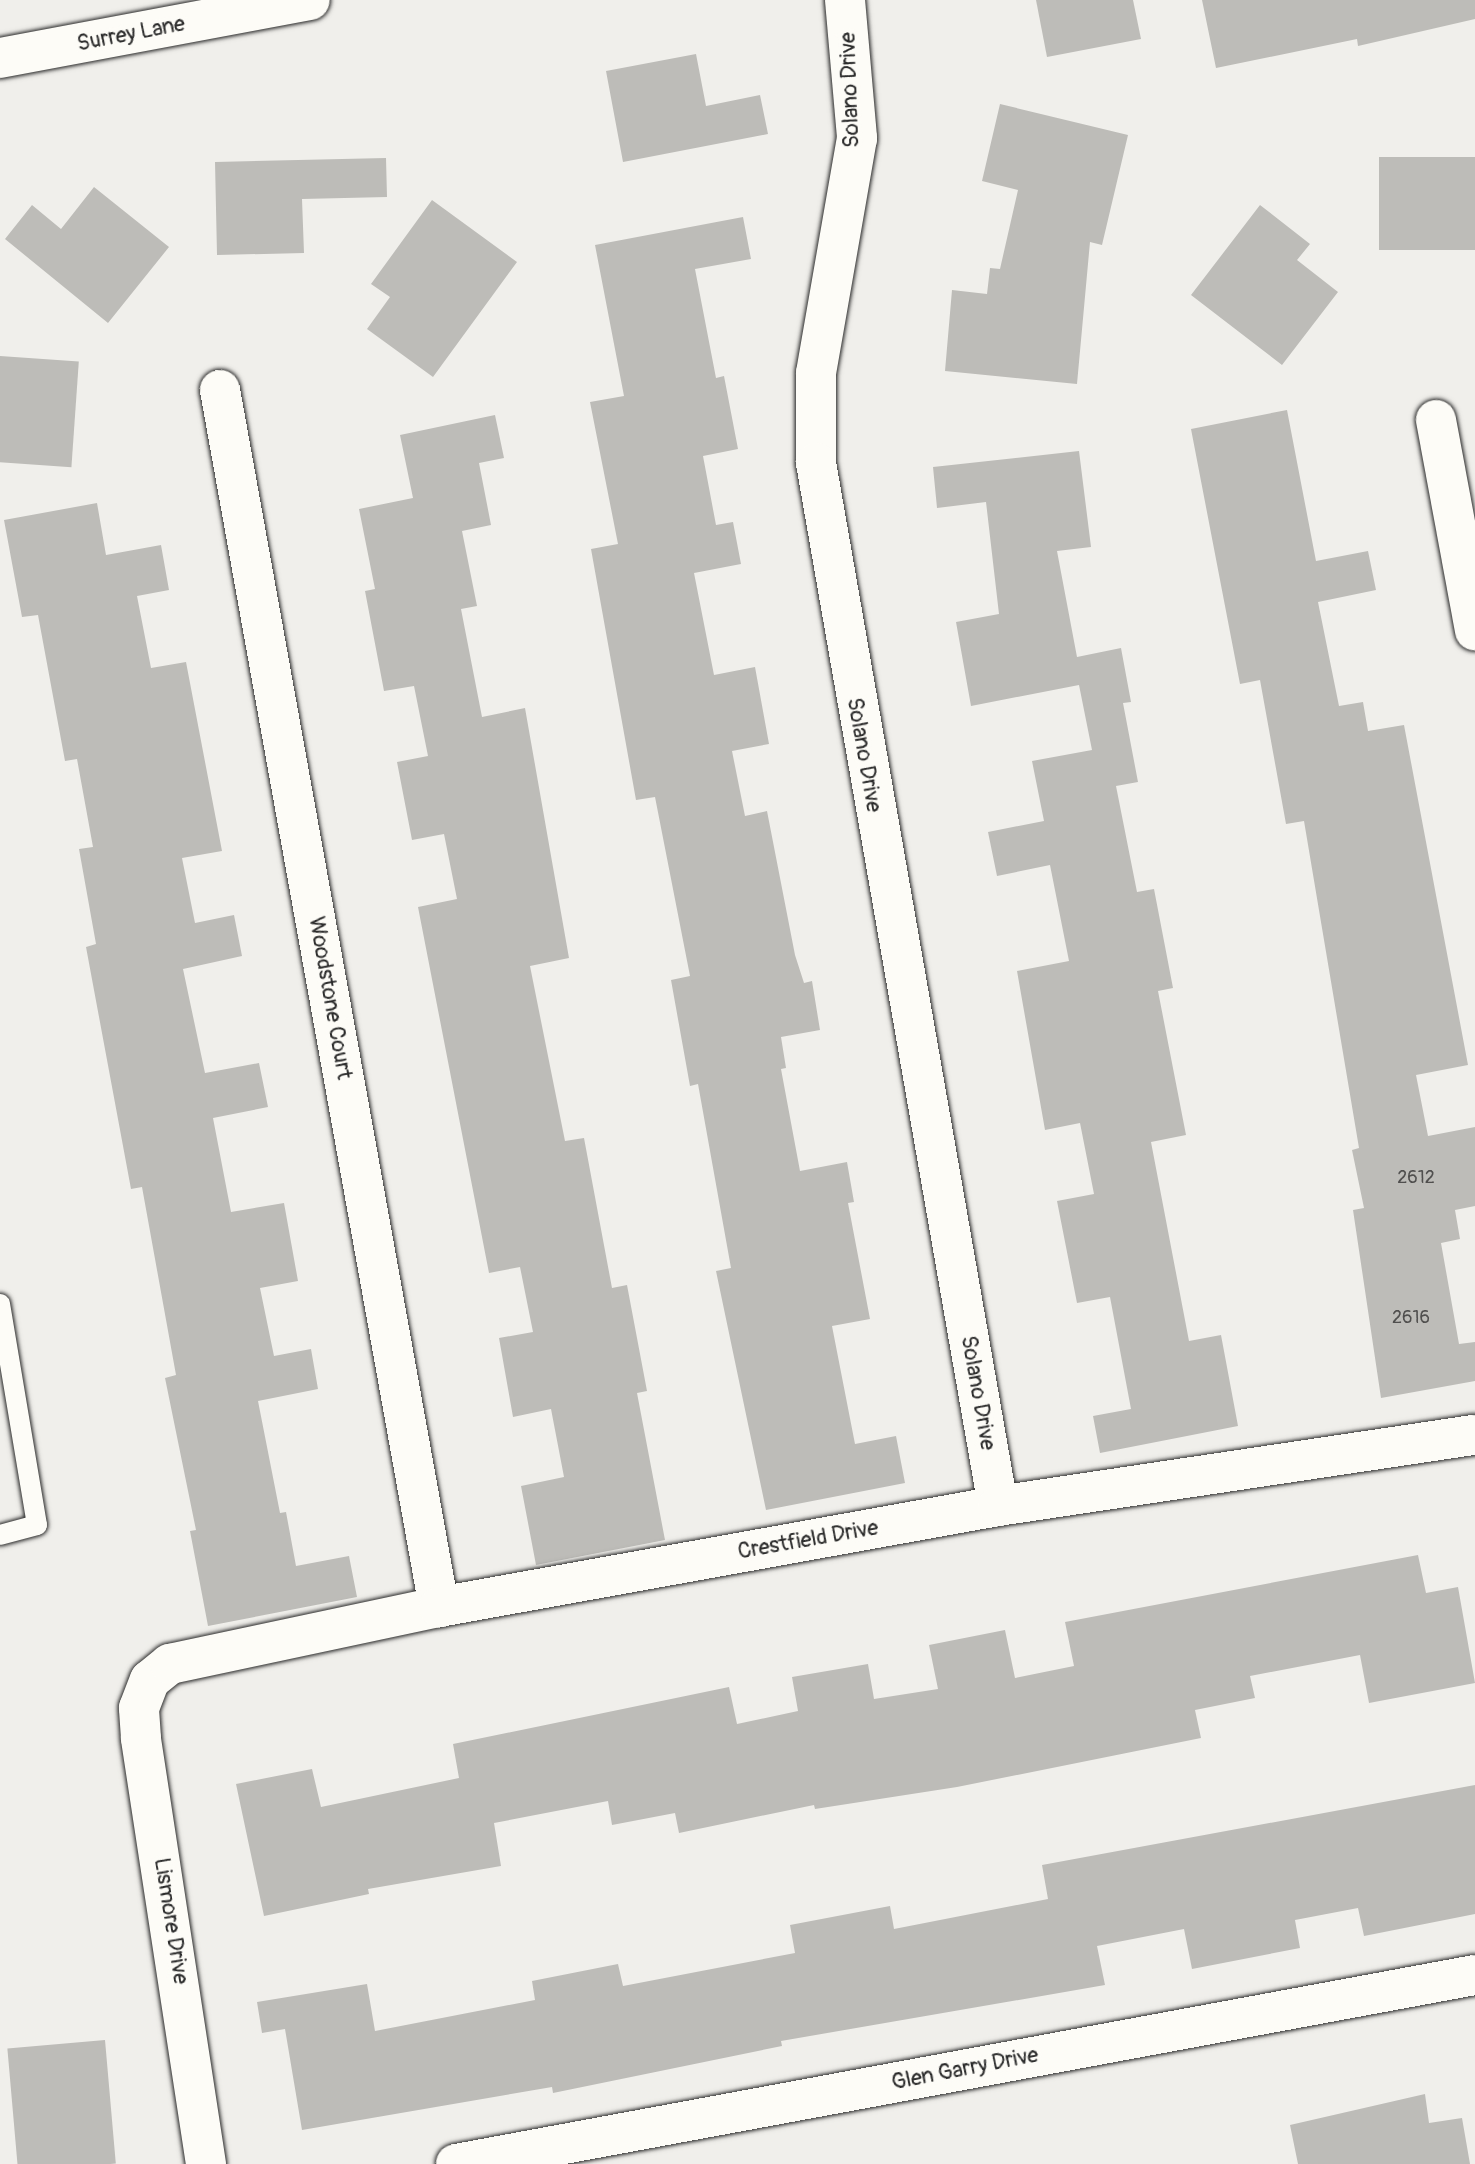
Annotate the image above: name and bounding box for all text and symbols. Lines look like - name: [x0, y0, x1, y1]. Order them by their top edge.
- street label: Surrey Lane: [75, 11, 187, 57]
- street label: Solano Drive: [835, 32, 865, 148]
- street label: Solano Drive: [841, 696, 887, 814]
- street label: Woodstone Court: [303, 915, 357, 1081]
- house number: 2612: [1397, 1167, 1435, 1189]
- house number: 2616: [1392, 1307, 1430, 1329]
- street label: Solano Drive: [955, 1334, 1001, 1452]
- street label: Crestfield Drive: [736, 1515, 880, 1565]
- street label: Lismore Drive: [148, 1856, 194, 1986]
- street label: Glen Garry Drive: [889, 2042, 1041, 2096]

